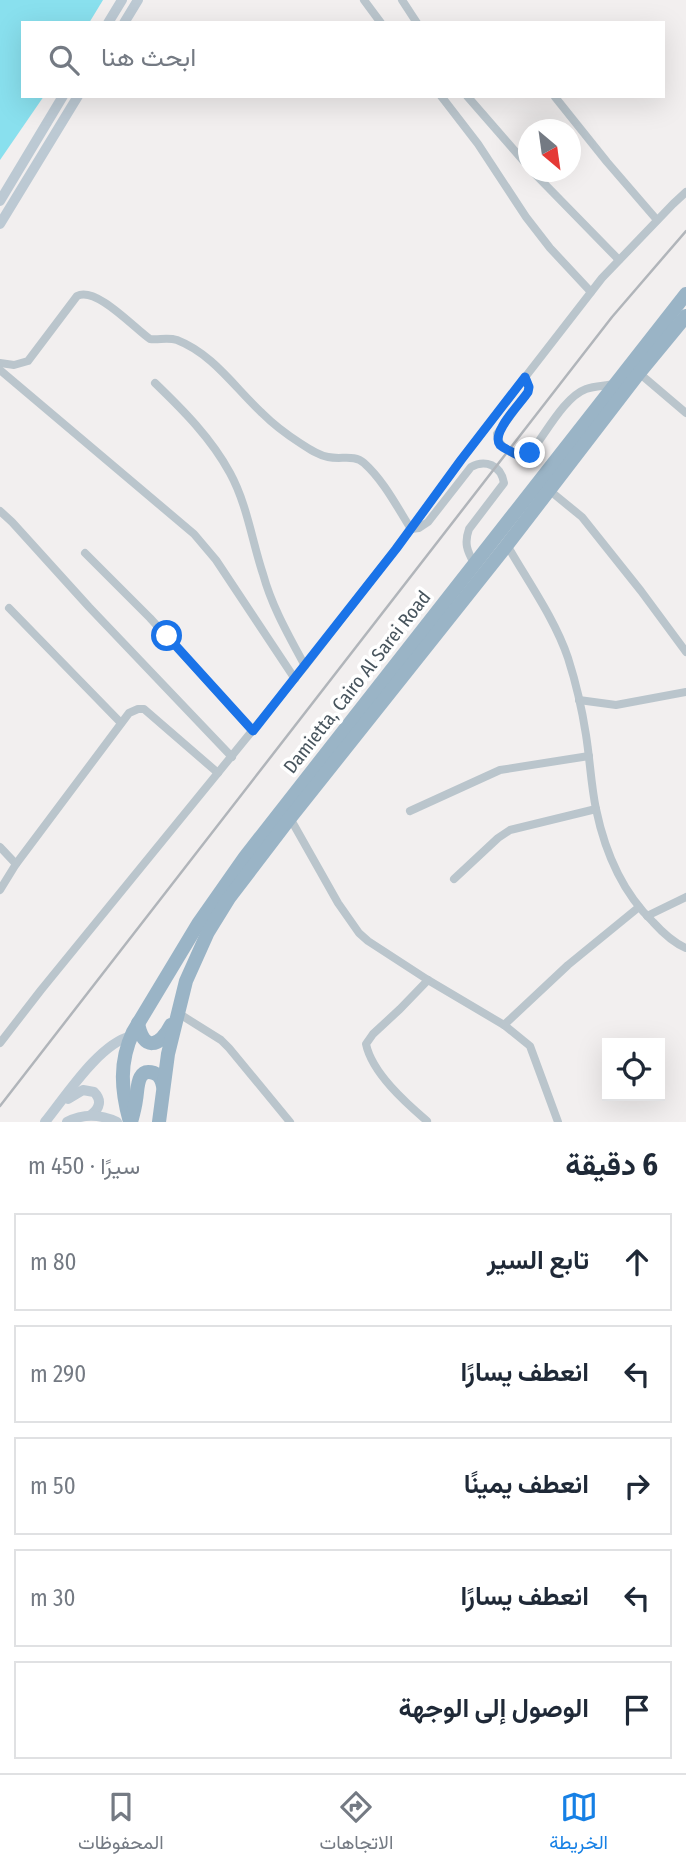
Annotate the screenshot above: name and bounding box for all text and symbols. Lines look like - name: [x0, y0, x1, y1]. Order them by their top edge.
- search box: [21, 21, 665, 98]
- icon: search: [45, 41, 83, 79]
- text: ابحث هنا: [101, 42, 196, 73]
- north arrow: [518, 119, 581, 182]
- route end: [514, 437, 545, 468]
- street label: Damietta, Cairo Al Sarei Road: [279, 586, 435, 778]
- route start: [151, 620, 182, 651]
- map controls: [602, 1038, 665, 1101]
- button: locate: [602, 1038, 665, 1101]
- text: 6 دقيقة: [565, 1147, 658, 1183]
- text: سيرًا · 450 m: [28, 1152, 140, 1180]
- icon: ahead: [618, 1243, 656, 1281]
- text: تابع السير: [487, 1245, 589, 1276]
- text: 80 m: [30, 1248, 77, 1276]
- icon: left: [618, 1355, 656, 1393]
- text: انعطف يسارًا: [461, 1357, 589, 1388]
- text: 290 m: [30, 1360, 86, 1388]
- icon: right: [618, 1467, 656, 1505]
- text: انعطف يمينًا: [464, 1469, 589, 1500]
- text: 50 m: [30, 1472, 76, 1500]
- icon: left: [618, 1579, 656, 1617]
- text: انعطف يسارًا: [461, 1581, 589, 1612]
- text: 30 m: [30, 1584, 75, 1612]
- icon: arrive: [618, 1691, 656, 1729]
- text: الوصول إلى الوجهة: [398, 1693, 589, 1724]
- tab: المحفوظات: [78, 1788, 164, 1859]
- tab: الاتجاهات: [320, 1788, 393, 1859]
- tab: الخريطة: [549, 1788, 608, 1859]

